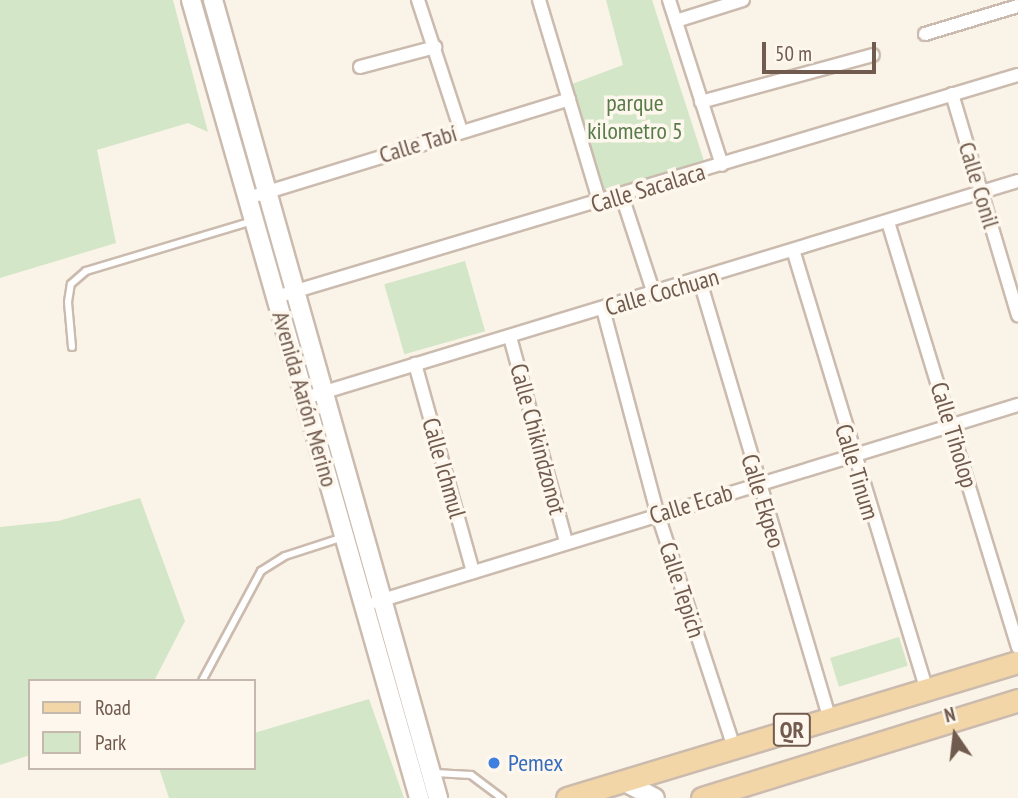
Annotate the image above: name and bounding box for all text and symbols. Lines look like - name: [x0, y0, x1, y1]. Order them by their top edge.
- scale bar: [766, 28, 880, 72]
- text: 50 m: [775, 40, 812, 67]
- park label: parque kilometro 5: [587, 89, 683, 145]
- street label: Calle Tabí: [375, 118, 461, 170]
- street label: Calle Conil: [952, 138, 1006, 232]
- street label: Calle Sacalaca: [587, 157, 709, 219]
- street label: Calle Cochuan: [602, 262, 722, 322]
- street label: Avenida Aarón Merino: [266, 308, 344, 490]
- street label: Calle Chikindzonot: [504, 360, 572, 518]
- street label: Calle Tiholop: [924, 378, 984, 492]
- street label: Calle Ichmul: [416, 415, 472, 521]
- street label: Calle Tinum: [829, 420, 885, 524]
- street label: Calle Ekpeo: [735, 451, 791, 551]
- street label: Calle Ecab: [646, 478, 736, 530]
- street label: Calle Tepich: [653, 538, 711, 642]
- legend: [28, 679, 256, 770]
- text: Road: [95, 694, 131, 721]
- north arrow: [920, 700, 990, 770]
- text: N: [942, 702, 958, 728]
- road number: QR: [773, 710, 811, 750]
- text: Park: [95, 729, 126, 756]
- place label: Pemex: [508, 749, 563, 777]
- marker: Pemex: [486, 755, 502, 771]

